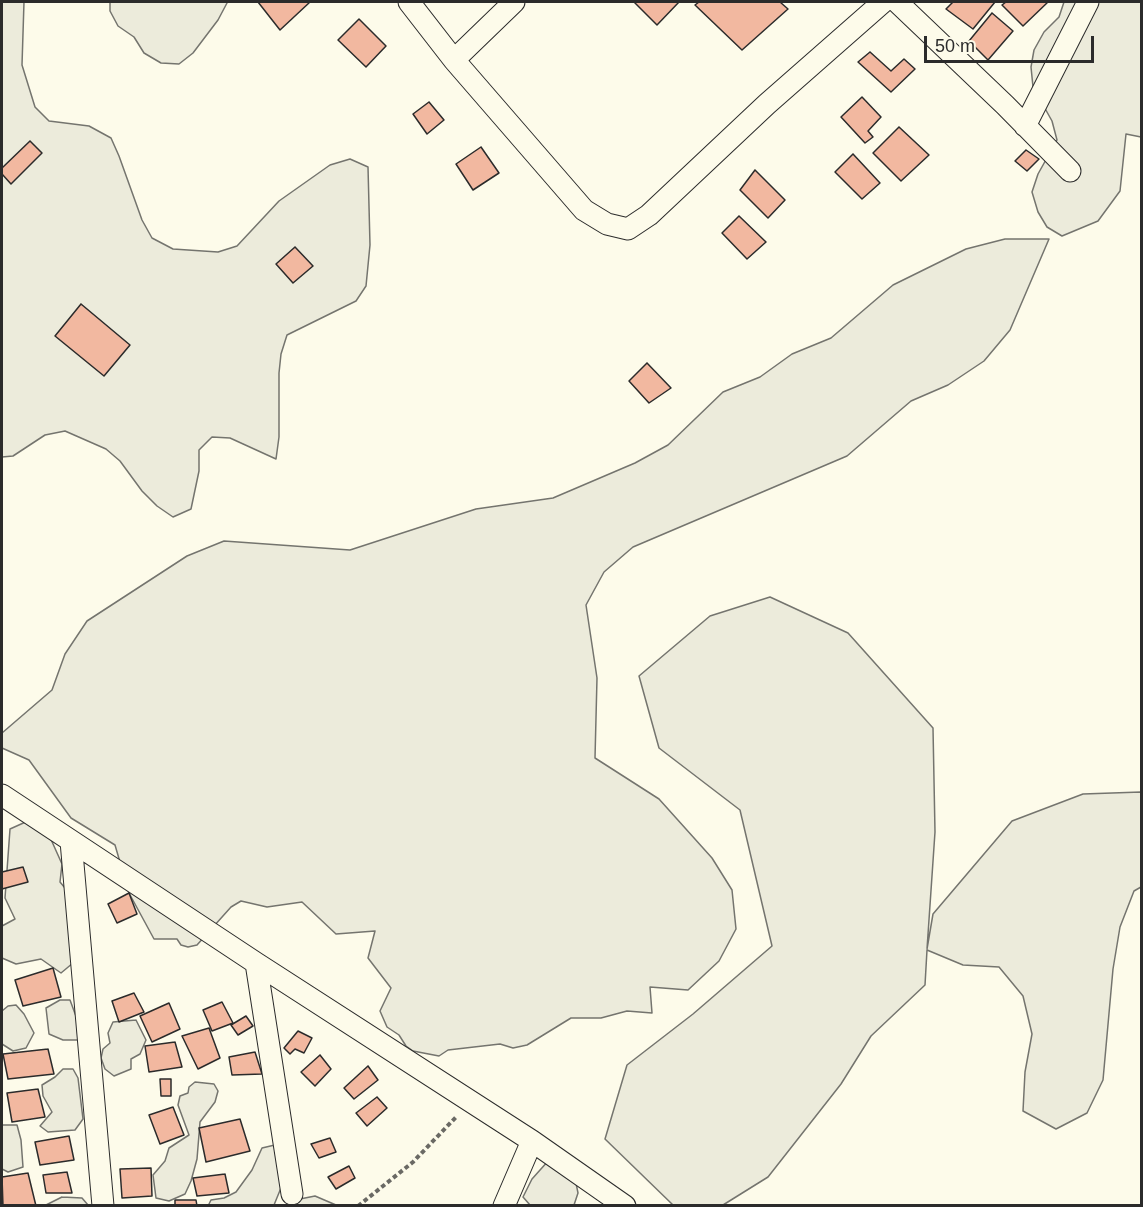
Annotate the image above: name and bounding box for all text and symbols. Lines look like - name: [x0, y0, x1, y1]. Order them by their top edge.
- scale bar: [927, 24, 1096, 62]
- text: 50 m: [935, 36, 975, 56]

